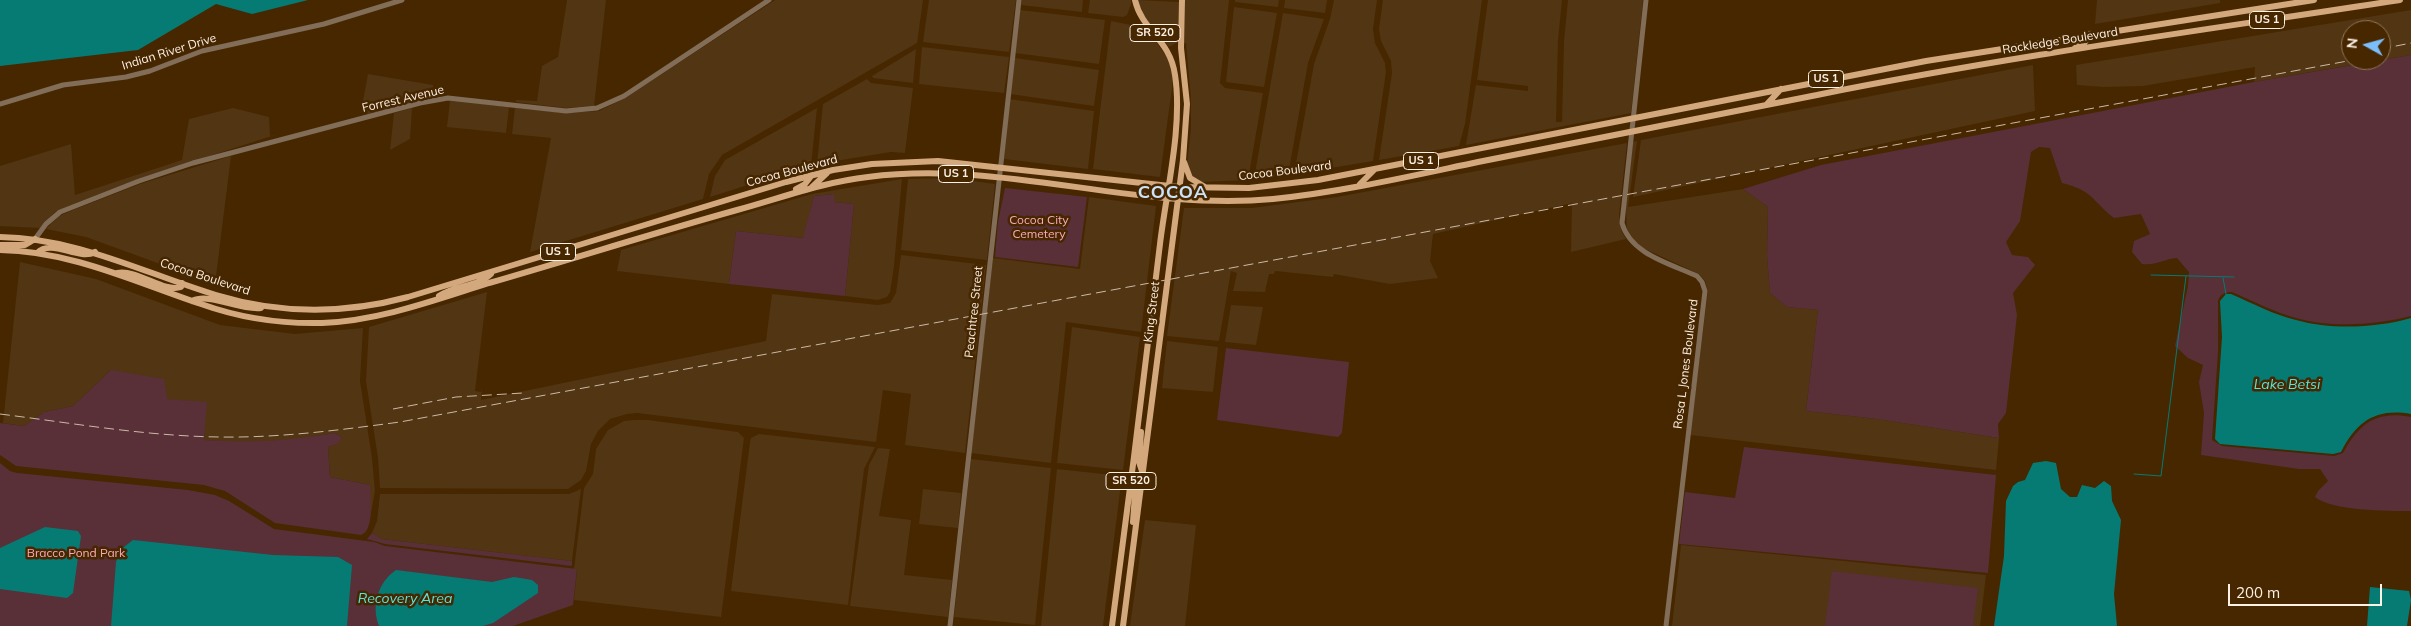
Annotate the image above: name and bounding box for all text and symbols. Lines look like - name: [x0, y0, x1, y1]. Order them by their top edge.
- road number: US 1: [2250, 12, 2284, 28]
- north arrow: [2341, 20, 2391, 70]
- road number: SR 520: [1130, 24, 1180, 42]
- street label: Rockledge Boulevard: [2001, 25, 2119, 57]
- street label: Indian River Drive: [120, 31, 218, 73]
- text: N: [2343, 37, 2362, 50]
- road number: US 1: [1808, 70, 1844, 88]
- street label: Forrest Avenue: [361, 83, 445, 115]
- street label: Cocoa Boulevard: [745, 152, 839, 190]
- road number: US 1: [1404, 153, 1438, 170]
- street label: Cocoa Boulevard: [1238, 158, 1332, 184]
- road number: US 1: [938, 165, 974, 182]
- district label: COCOA: [1137, 182, 1209, 204]
- park label: Cocoa City Cemetery: [1009, 213, 1069, 241]
- road number: US 1: [540, 243, 576, 260]
- street label: Cocoa Boulevard: [158, 256, 252, 298]
- street label: Peachtree Street: [962, 265, 986, 359]
- street label: King Street: [1141, 281, 1163, 343]
- street label: Rosa L Jones Boulevard: [1671, 298, 1701, 430]
- water label: Lake Betsi: [2254, 377, 2320, 393]
- road number: SR 520: [1106, 472, 1156, 490]
- park label: Bracco Pond Park: [27, 546, 125, 560]
- scale bar: [2231, 574, 2385, 606]
- text: 200 m: [2236, 583, 2280, 602]
- water label: Recovery Area: [358, 591, 452, 607]

